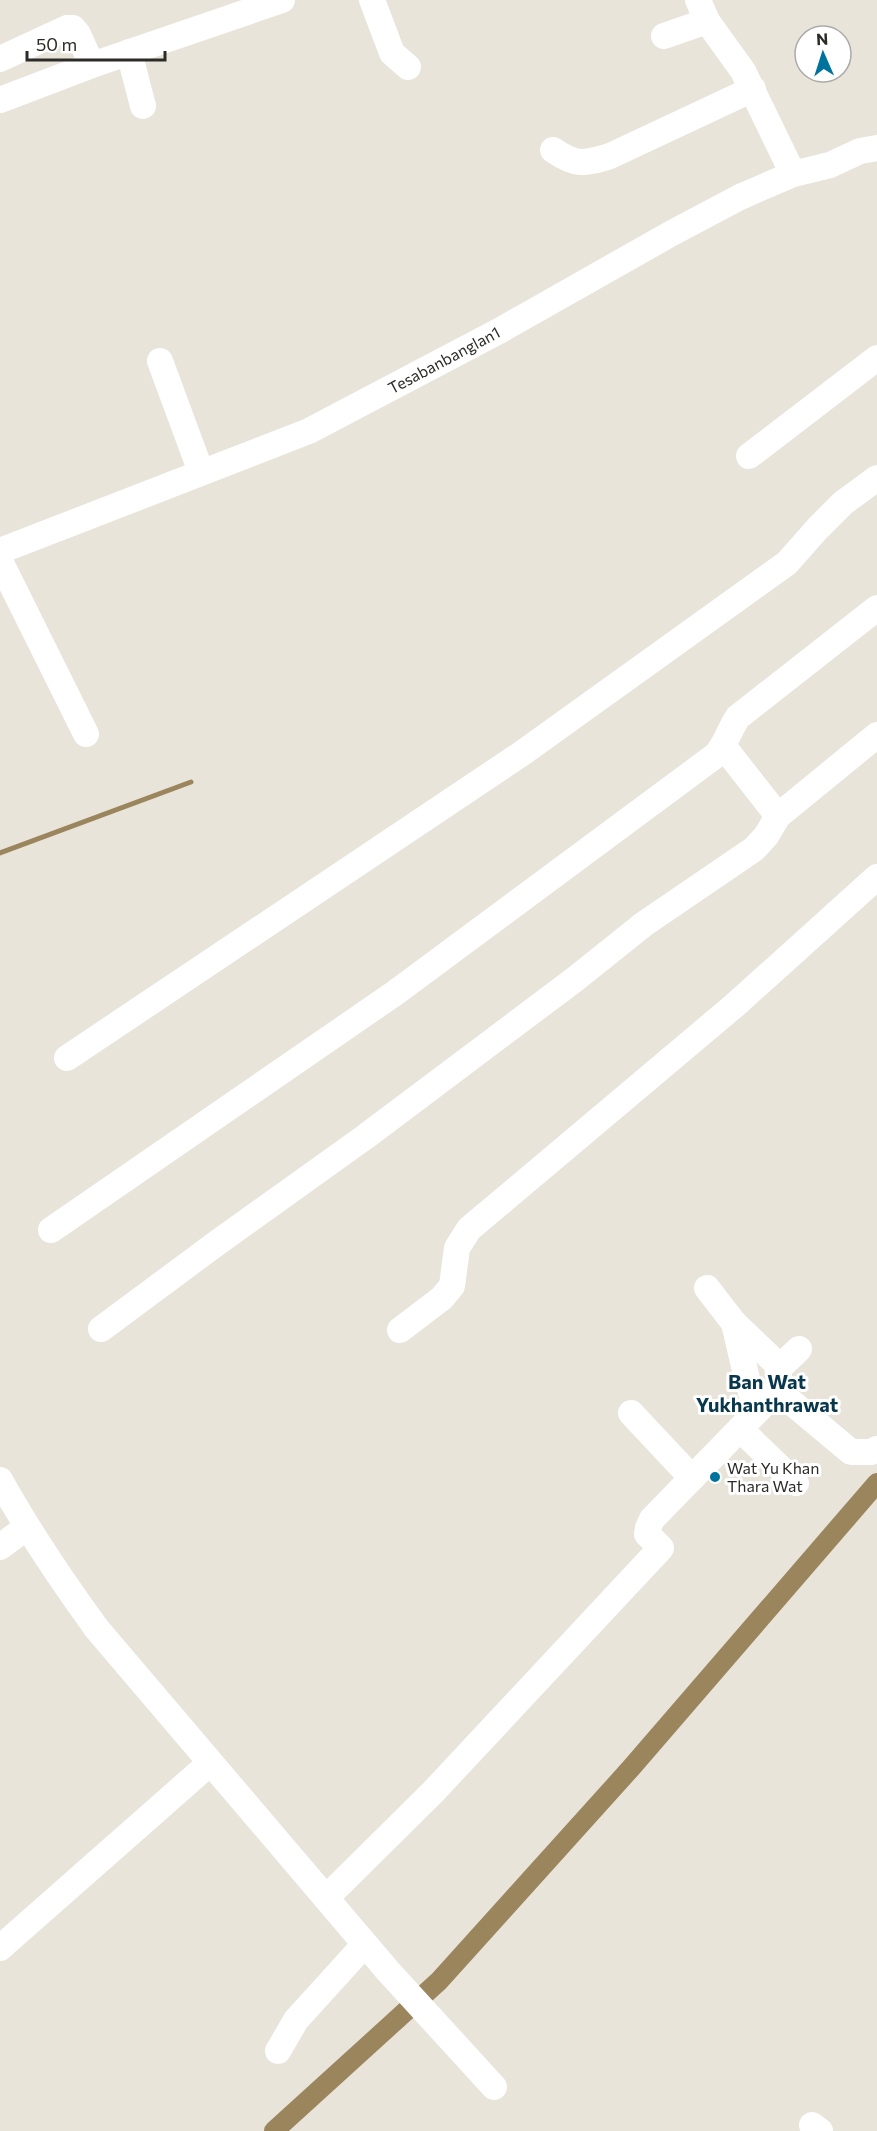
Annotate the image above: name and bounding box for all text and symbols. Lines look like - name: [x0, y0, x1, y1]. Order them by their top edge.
- scale bar: [27, 24, 165, 62]
- north arrow: [793, 24, 853, 84]
- text: N: [816, 29, 829, 48]
- text: 50 m: [36, 33, 77, 55]
- street label: Tesabanbanglan1: [384, 322, 503, 397]
- district label: Ban Wat Yukhanthrawat: [696, 1369, 838, 1416]
- place label: Wat Yu Khan Thara Wat: [727, 1458, 819, 1495]
- marker: Wat Yu Khan Thara Wat: [708, 1470, 722, 1484]

